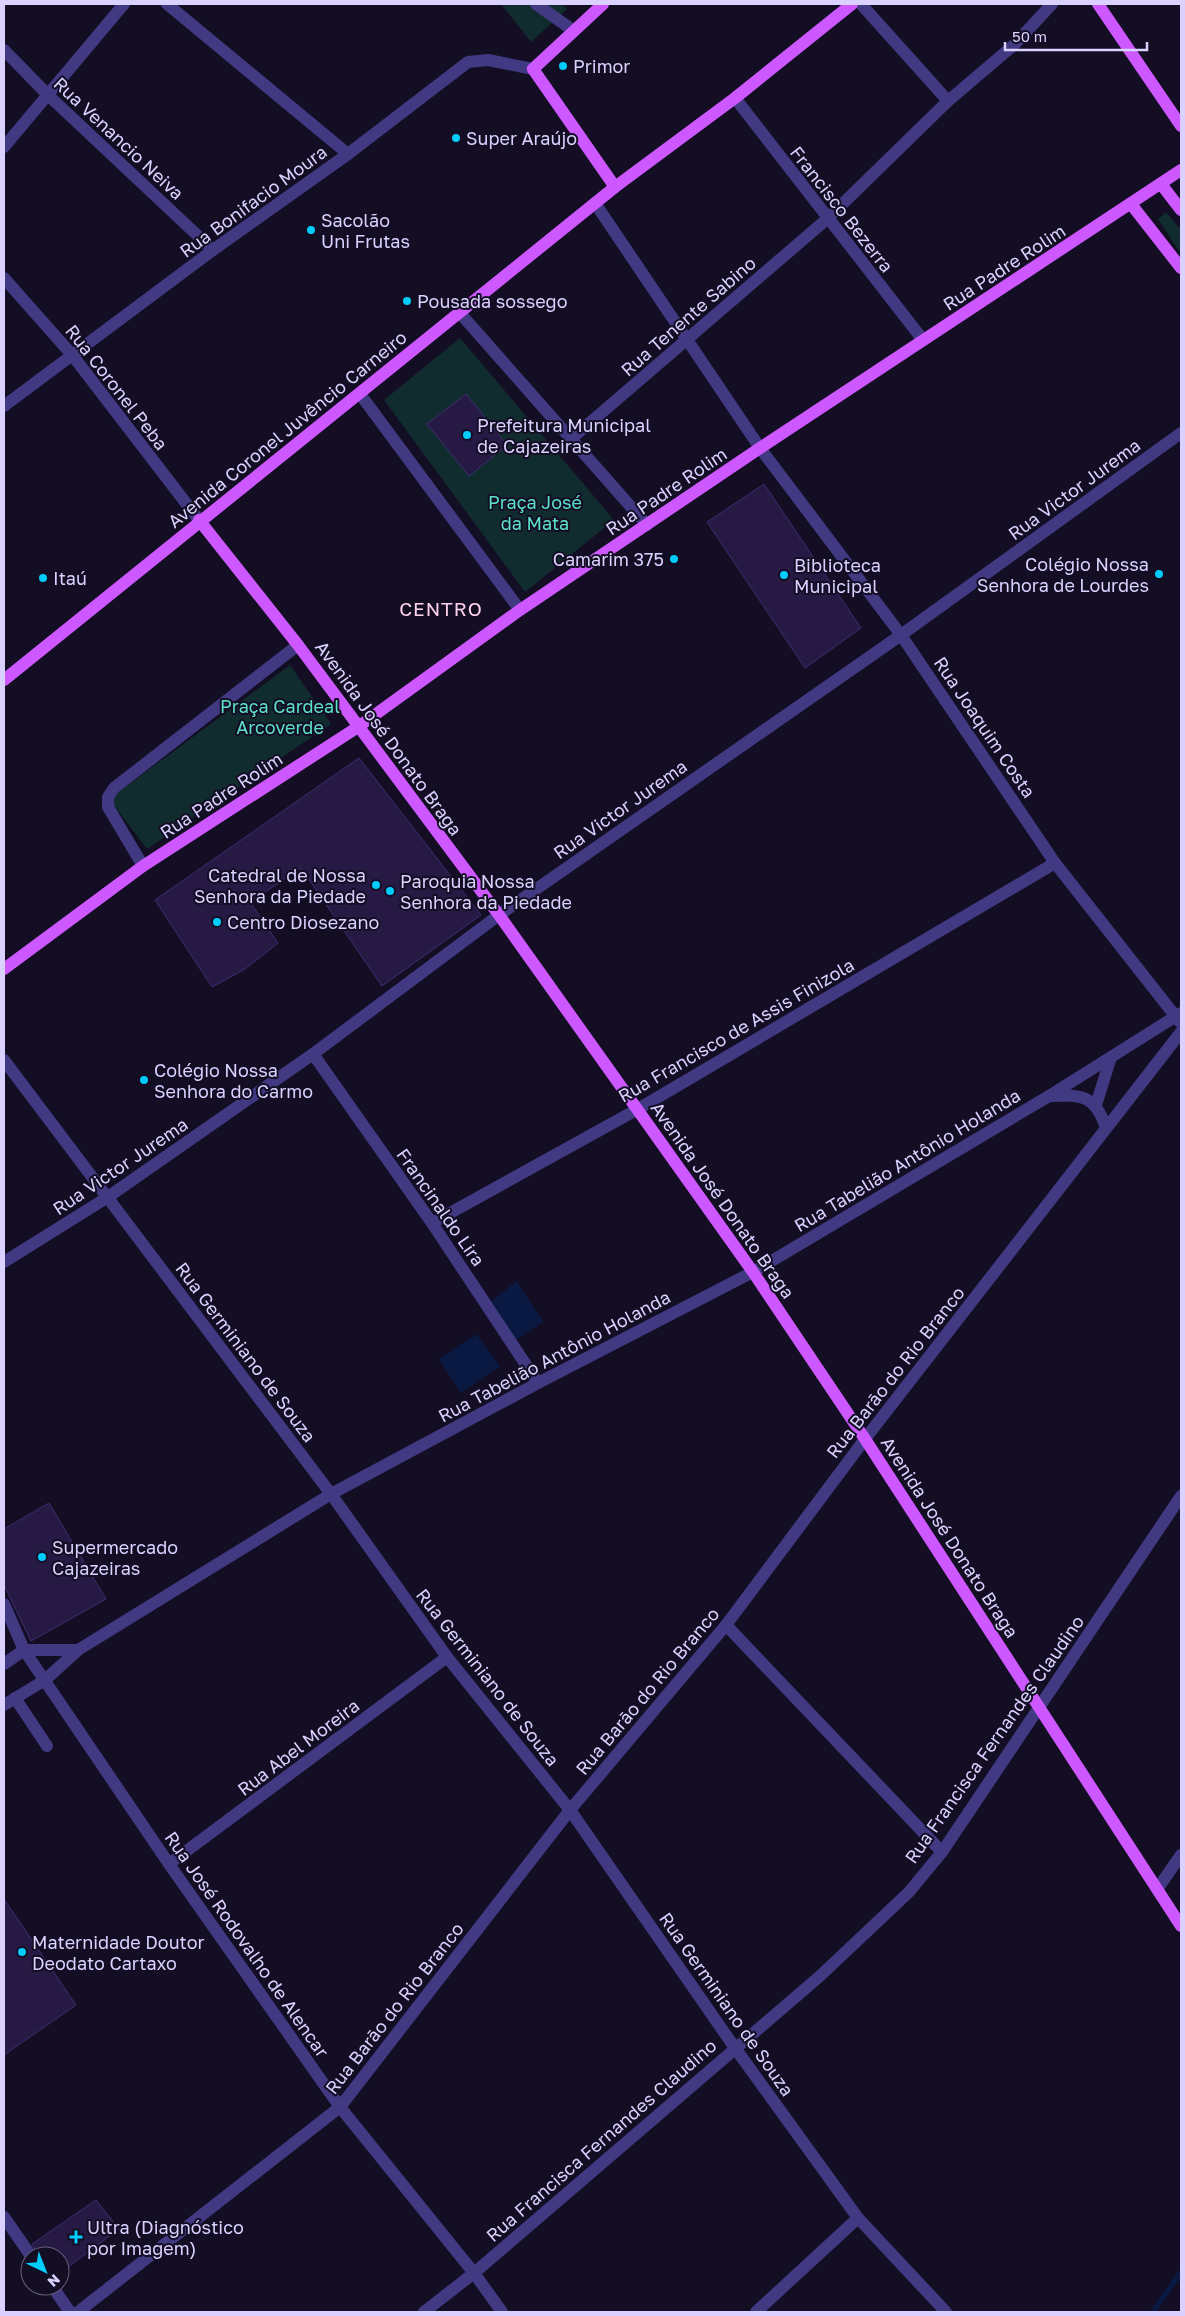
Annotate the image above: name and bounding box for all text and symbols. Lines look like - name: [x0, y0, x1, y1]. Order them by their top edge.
- scale bar: [1005, 20, 1148, 52]
- text: 50 m: [1012, 27, 1047, 45]
- place label: Primor: [573, 55, 630, 77]
- marker: Primor: [557, 60, 569, 72]
- street label: Rua Venancio Neiva: [49, 72, 189, 204]
- place label: Super Araújo: [466, 127, 577, 149]
- marker: Super Araújo: [450, 132, 462, 144]
- street label: Rua Bonifacio Moura: [175, 140, 331, 262]
- street label: Francisco Bezerra: [786, 141, 898, 277]
- place label: Sacolão Uni Frutas: [321, 209, 410, 252]
- street label: Rua Padre Rolim: [939, 219, 1069, 315]
- marker: Sacolão Uni Frutas: [305, 224, 317, 236]
- street label: Rua Tenente Sabino: [616, 251, 760, 381]
- place label: Pousada sossego: [417, 290, 567, 312]
- marker: Pousada sossego: [401, 295, 413, 307]
- street label: Rua Coronel Peba: [61, 320, 173, 454]
- street label: Avenida Coronel Juvêncio Carneiro: [163, 326, 411, 532]
- place label: Prefeitura Municipal de Cajazeiras: [477, 414, 651, 457]
- marker: Prefeitura Municipal de Cajazeiras: [461, 429, 473, 441]
- street label: Rua Victor Jurema: [1004, 434, 1144, 544]
- street label: Rua Padre Rolim: [601, 442, 731, 540]
- park label: Praça José da Mata: [488, 491, 582, 534]
- place label: Camarim 375: [553, 548, 664, 570]
- marker: Camarim 375: [668, 553, 680, 565]
- place label: Colégio Nossa Senhora de Lourdes: [977, 553, 1149, 596]
- place label: Biblioteca Municipal: [794, 554, 881, 597]
- place label: Itaú: [53, 567, 87, 589]
- marker: Colégio Nossa Senhora de Lourdes: [1153, 568, 1165, 580]
- marker: Biblioteca Municipal: [778, 569, 790, 581]
- marker: Itaú: [37, 572, 49, 584]
- district label: CENTRO: [399, 597, 483, 620]
- street label: Avenida José Donato Braga: [311, 636, 467, 840]
- street label: Rua Joaquim Costa: [930, 652, 1040, 802]
- park label: Praça Cardeal Arcoverde: [220, 695, 340, 738]
- street label: Rua Padre Rolim: [156, 747, 286, 843]
- street label: Rua Victor Jurema: [549, 755, 691, 863]
- place label: Catedral de Nossa Senhora da Piedade: [194, 864, 366, 907]
- place label: Paroquia Nossa Senhora da Piedade: [400, 870, 572, 913]
- marker: Catedral de Nossa Senhora da Piedade: [370, 879, 382, 891]
- marker: Paroquia Nossa Senhora da Piedade: [384, 885, 396, 897]
- place label: Centro Diosezano: [227, 911, 379, 933]
- marker: Centro Diosezano: [211, 916, 223, 928]
- street label: Rua Francisco de Assis Finizola: [614, 953, 858, 1107]
- place label: Colégio Nossa Senhora do Carmo: [154, 1059, 313, 1102]
- marker: Colégio Nossa Senhora do Carmo: [138, 1074, 150, 1086]
- street label: Rua Tabelião Antônio Holanda: [790, 1084, 1024, 1236]
- street label: Avenida José Donato Braga: [646, 1097, 800, 1303]
- street label: Rua Victor Jurema: [48, 1113, 192, 1219]
- street label: Francinaldo Lira: [392, 1144, 490, 1270]
- street label: Rua Germiniano de Souza: [171, 1258, 321, 1446]
- street label: Rua Barāo do Rio Branco: [821, 1282, 969, 1462]
- street label: Rua Tabelião Antônio Holanda: [434, 1285, 674, 1427]
- street label: Avenida José Donato Braga: [877, 1432, 1023, 1642]
- place label: Supermercado Cajazeiras: [52, 1536, 178, 1579]
- marker: Supermercado Cajazeiras: [36, 1551, 48, 1563]
- street label: Rua Germiniano de Souza: [412, 1584, 564, 1770]
- street label: Rua Barāo do Rio Branco: [571, 1603, 723, 1779]
- street label: Rua Francisca Fernandes Claudino: [900, 1611, 1088, 1867]
- street label: Rua Abel Moreira: [233, 1694, 363, 1800]
- street label: Rua José Rodovalho de Alencar: [160, 1827, 334, 2061]
- street label: Rua Germiniano de Souza: [655, 1908, 799, 2100]
- street label: Rua Barāo do Rio Branco: [320, 1918, 468, 2098]
- place label: Maternidade Doutor Deodato Cartaxo: [32, 1931, 205, 1974]
- marker: Maternidade Doutor Deodato Cartaxo: [16, 1946, 28, 1958]
- street label: Rua Francisca Fernandes Claudino: [481, 2034, 721, 2246]
- place label: Ultra (Diagnóstico por Imagem): [87, 2216, 244, 2259]
- marker: Ultra (Diagnóstico por Imagem): [69, 2230, 83, 2244]
- north arrow: [20, 2246, 70, 2296]
- text: N: [45, 2271, 64, 2291]

